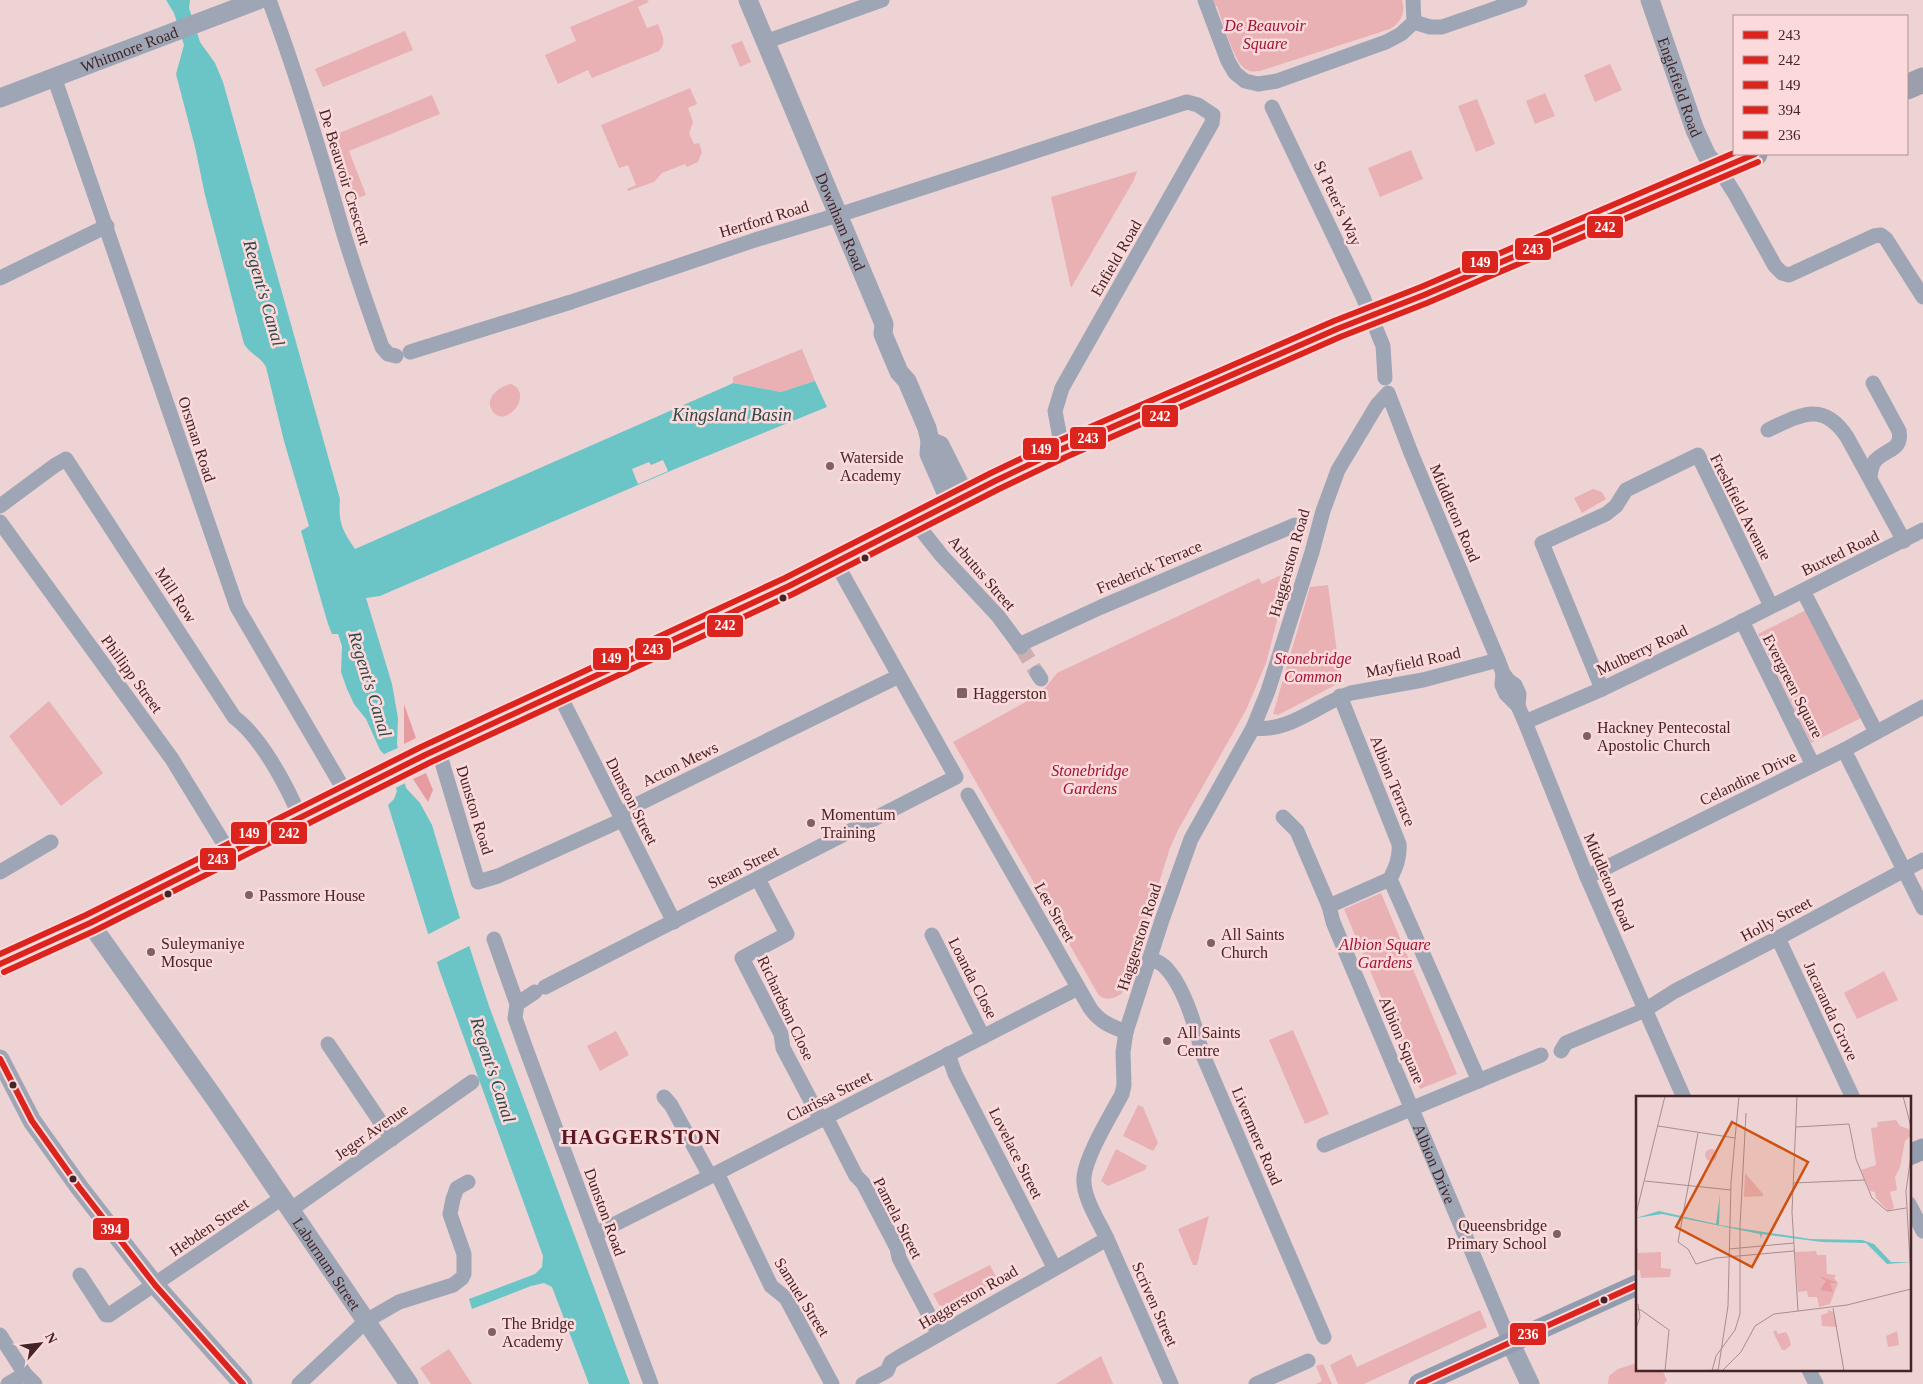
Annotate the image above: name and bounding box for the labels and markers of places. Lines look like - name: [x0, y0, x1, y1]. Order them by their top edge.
- place label: Waterside Academy: [840, 449, 904, 485]
- marker: Waterside Academy: [824, 460, 836, 472]
- unlabelled marker: [860, 553, 870, 563]
- unlabelled marker: [778, 593, 788, 603]
- place label: Haggerston: [973, 685, 1047, 703]
- marker: Haggerston: [955, 686, 969, 700]
- place label: Hackney Pentecostal Apostolic Church: [1597, 719, 1731, 755]
- marker: Hackney Pentecostal Apostolic Church: [1581, 730, 1593, 742]
- place label: Momentum Training: [821, 806, 896, 842]
- marker: Momentum Training: [805, 817, 817, 829]
- place label: Passmore House: [259, 887, 365, 904]
- unlabelled marker: [163, 889, 173, 899]
- marker: Passmore House: [243, 889, 255, 901]
- place label: All Saints Church: [1221, 926, 1285, 961]
- place label: Suleymaniye Mosque: [161, 935, 245, 971]
- marker: All Saints Church: [1205, 937, 1217, 949]
- marker: Suleymaniye Mosque: [145, 946, 157, 958]
- place label: All Saints Centre: [1177, 1024, 1241, 1059]
- marker: All Saints Centre: [1161, 1035, 1173, 1047]
- unlabelled marker: [8, 1080, 18, 1090]
- unlabelled marker: [68, 1174, 78, 1184]
- place label: Queensbridge Primary School: [1447, 1217, 1548, 1253]
- marker: Queensbridge Primary School: [1551, 1228, 1563, 1240]
- unlabelled marker: [1599, 1295, 1609, 1305]
- place label: The Bridge Academy: [502, 1315, 574, 1351]
- marker: The Bridge Academy: [486, 1326, 498, 1338]

